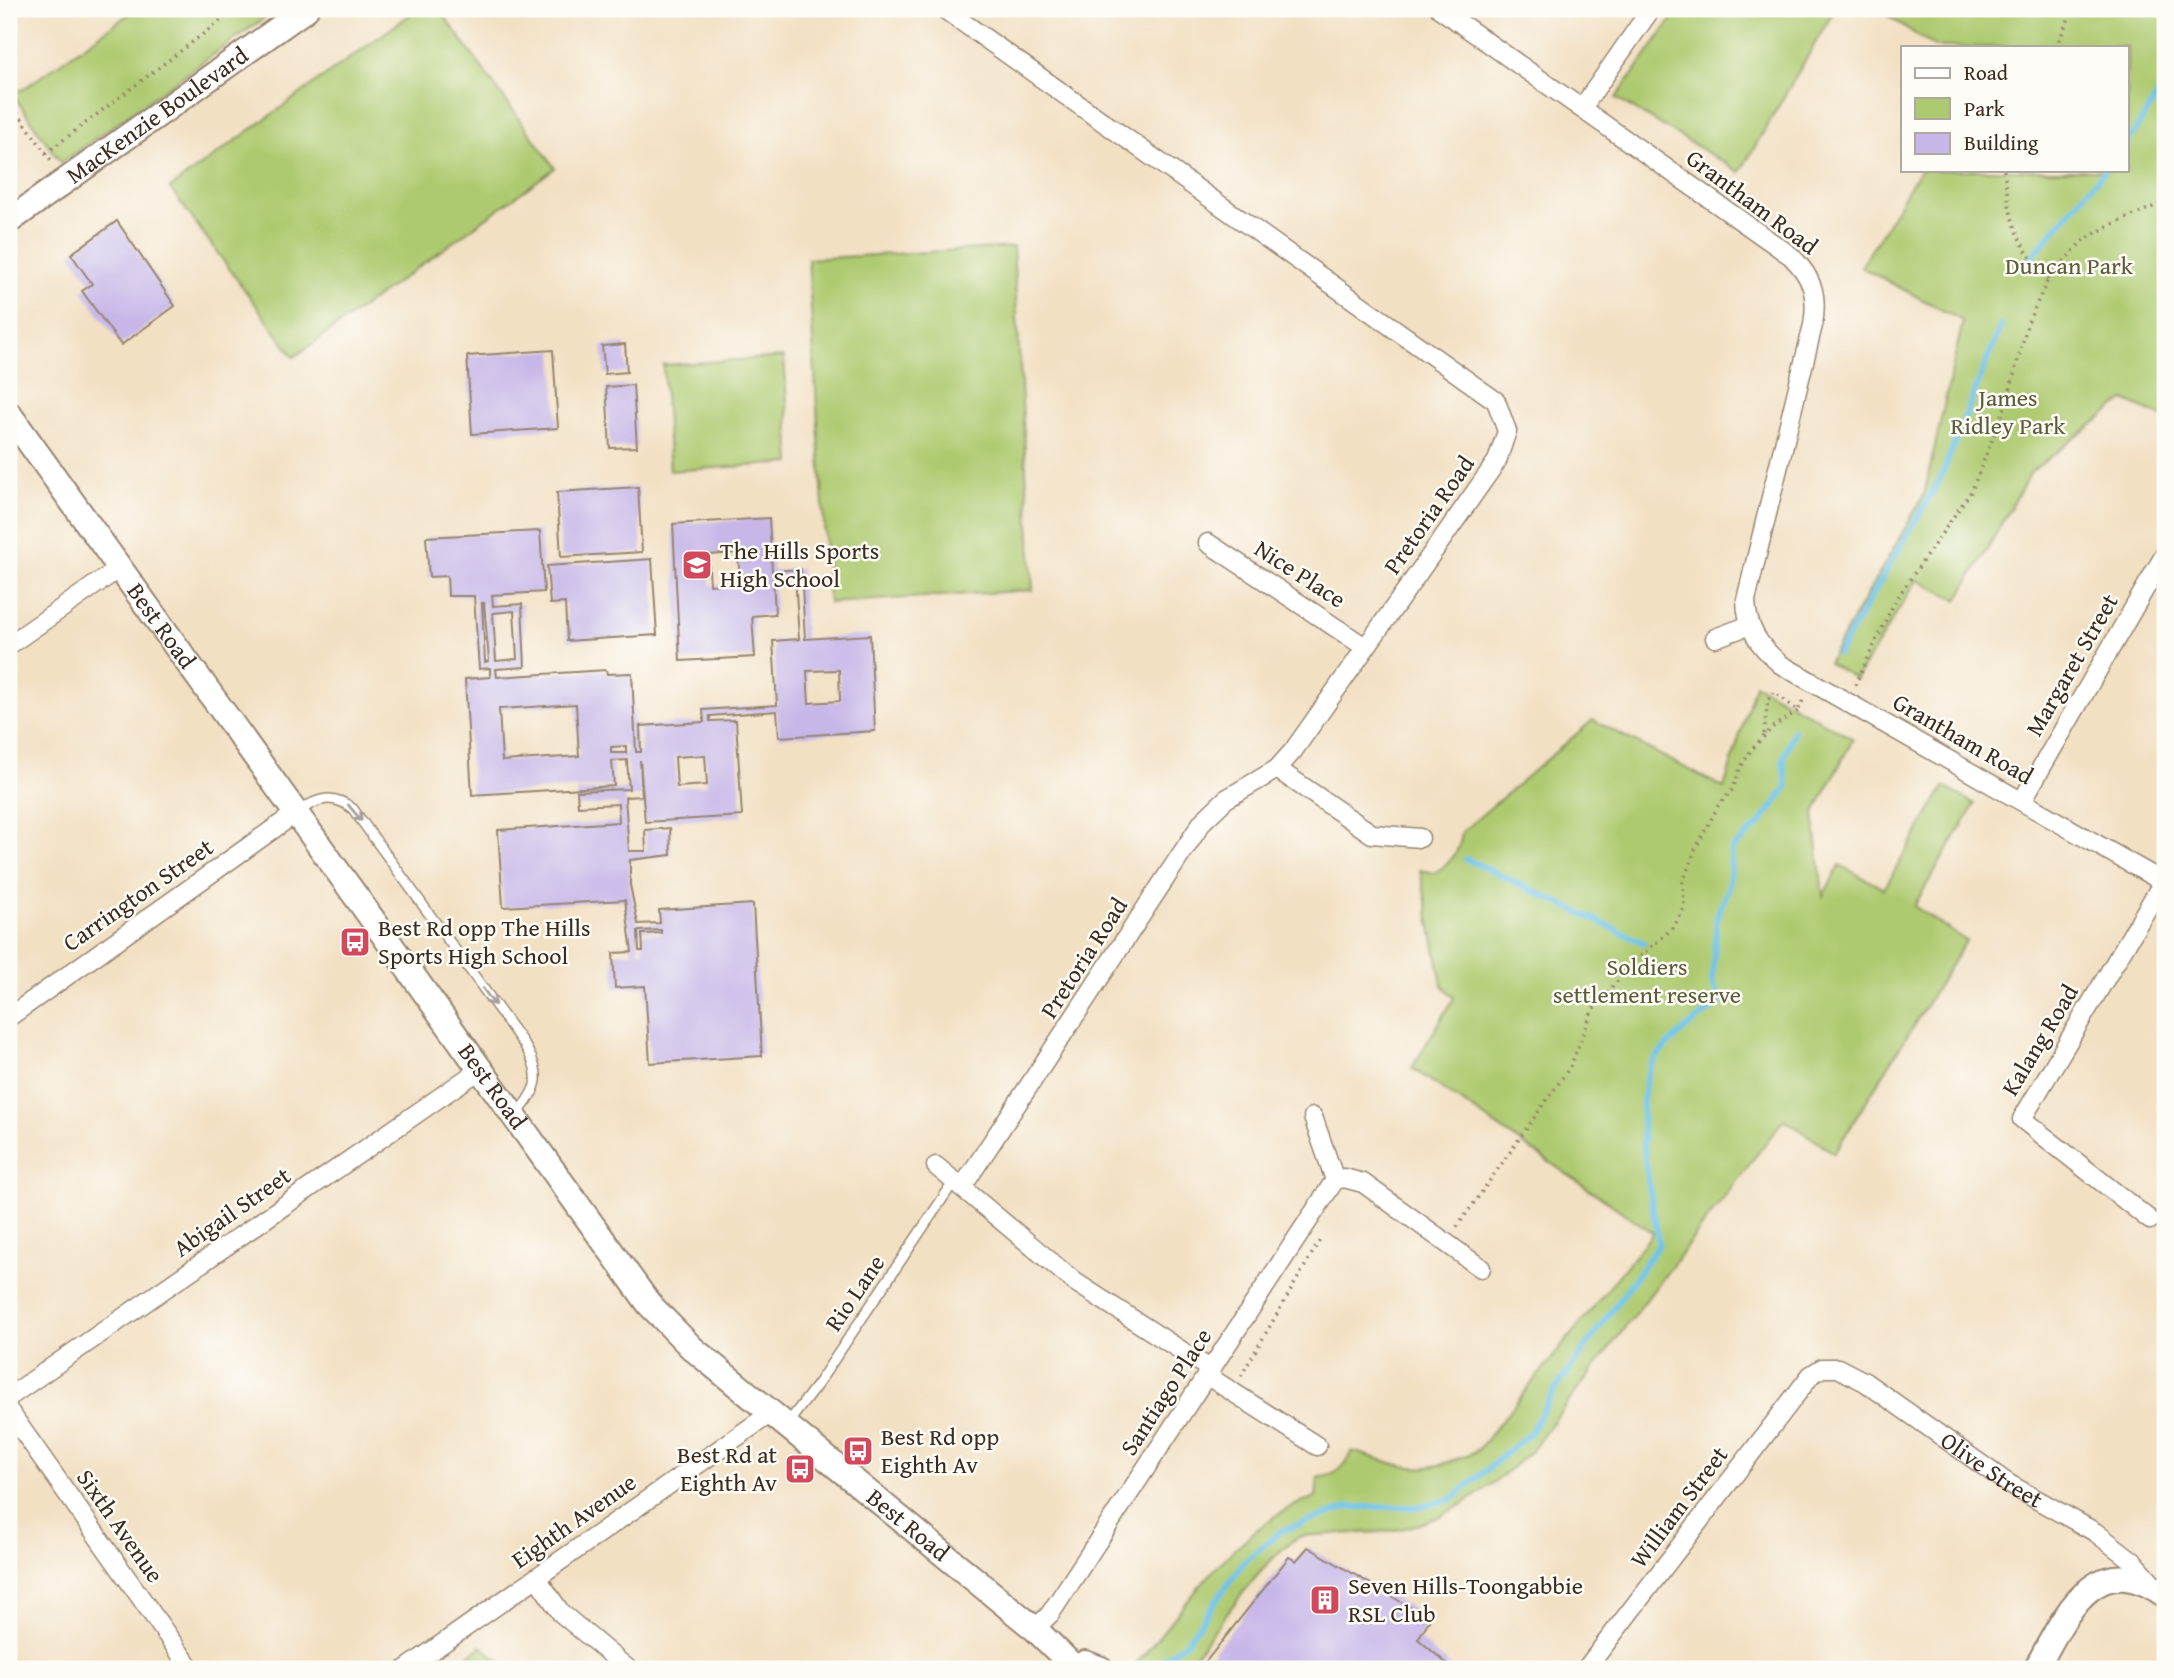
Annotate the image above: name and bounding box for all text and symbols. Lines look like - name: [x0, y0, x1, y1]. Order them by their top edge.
- street label: MacKenzie Boulevard: [59, 38, 255, 192]
- legend: [1901, 46, 2128, 172]
- text: Road: [1964, 57, 2009, 88]
- text: Park: [1964, 93, 2005, 124]
- text: Building: [1964, 127, 2039, 158]
- street label: Grantham Road: [1679, 140, 1826, 263]
- park label: Duncan Park: [2005, 248, 2134, 283]
- park label: James Ridley Park: [1951, 380, 2066, 443]
- street label: Pretoria Road: [1375, 448, 1483, 581]
- street label: Nice Place: [1248, 531, 1353, 616]
- place label: The Hills Sports High School: [720, 533, 879, 596]
- school or university icon: The Hills Sports High School: [680, 548, 714, 582]
- street label: Best Road: [119, 575, 205, 676]
- street label: Margaret Street: [2017, 587, 2127, 743]
- street label: Grantham Road: [1887, 684, 2040, 793]
- one-way arrow: [347, 804, 362, 822]
- street label: Carrington Street: [55, 829, 220, 960]
- street label: Pretoria Road: [1031, 890, 1136, 1025]
- place label: Best Rd opp The Hills Sports High School: [378, 910, 591, 973]
- bus stop icon: Best Rd opp The Hills Sports High School: [338, 925, 372, 959]
- park label: Soldiers settlement reserve: [1553, 949, 1741, 1012]
- street label: Kalang Road: [1992, 977, 2087, 1102]
- one-way arrow: [481, 987, 496, 1006]
- street label: Best Road: [450, 1036, 536, 1136]
- street label: Abigail Street: [166, 1158, 298, 1265]
- street label: Rio Lane: [816, 1247, 893, 1338]
- street label: Santiago Place: [1111, 1321, 1220, 1462]
- place label: Best Rd opp Eighth Av: [881, 1419, 999, 1482]
- street label: Olive Street: [1933, 1423, 2050, 1517]
- bus stop icon: Best Rd opp Eighth Av: [841, 1434, 875, 1468]
- place label: Best Rd at Eighth Av: [677, 1437, 778, 1500]
- street label: William Street: [1621, 1438, 1736, 1575]
- bus stop icon: Best Rd at Eighth Av: [783, 1452, 817, 1486]
- street label: Sixth Avenue: [68, 1462, 173, 1590]
- street label: Eighth Avenue: [504, 1465, 643, 1577]
- street label: Best Road: [859, 1480, 958, 1569]
- place label: Seven Hills-Toongabbie RSL Club: [1348, 1568, 1583, 1631]
- building icon: Seven Hills-Toongabbie RSL Club: [1308, 1583, 1342, 1617]

